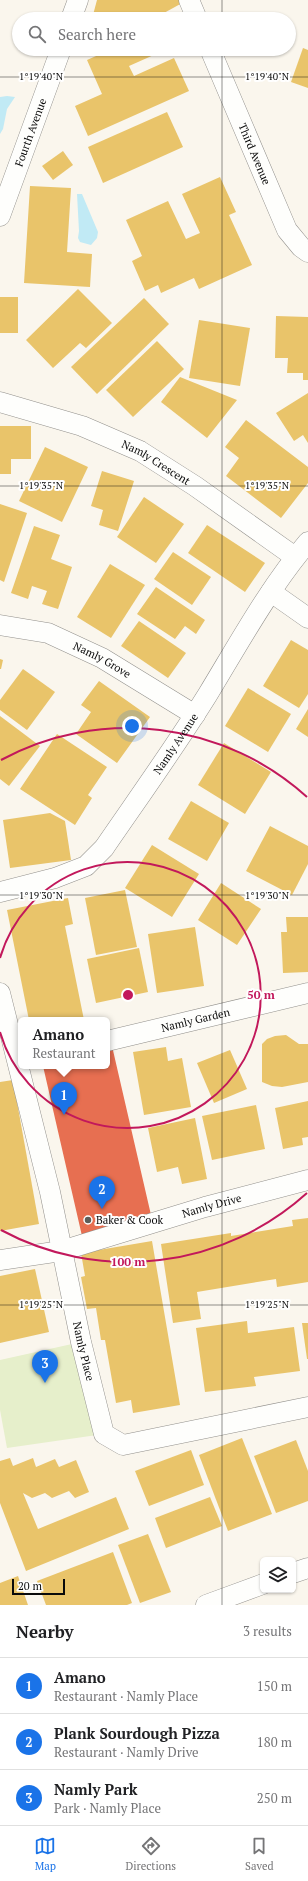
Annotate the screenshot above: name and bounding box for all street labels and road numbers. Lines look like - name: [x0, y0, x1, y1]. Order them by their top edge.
- street label: Fourth Avenue: [12, 96, 50, 169]
- street label: Third Avenue: [235, 121, 274, 187]
- street label: Namly Crescent: [119, 437, 193, 488]
- street label: Namly Grove: [71, 639, 134, 681]
- street label: Namly Avenue: [150, 710, 201, 777]
- street label: Namly Garden: [160, 1005, 232, 1035]
- street label: Namly Drive: [180, 1191, 243, 1221]
- street label: Namly Place: [70, 1320, 98, 1383]

